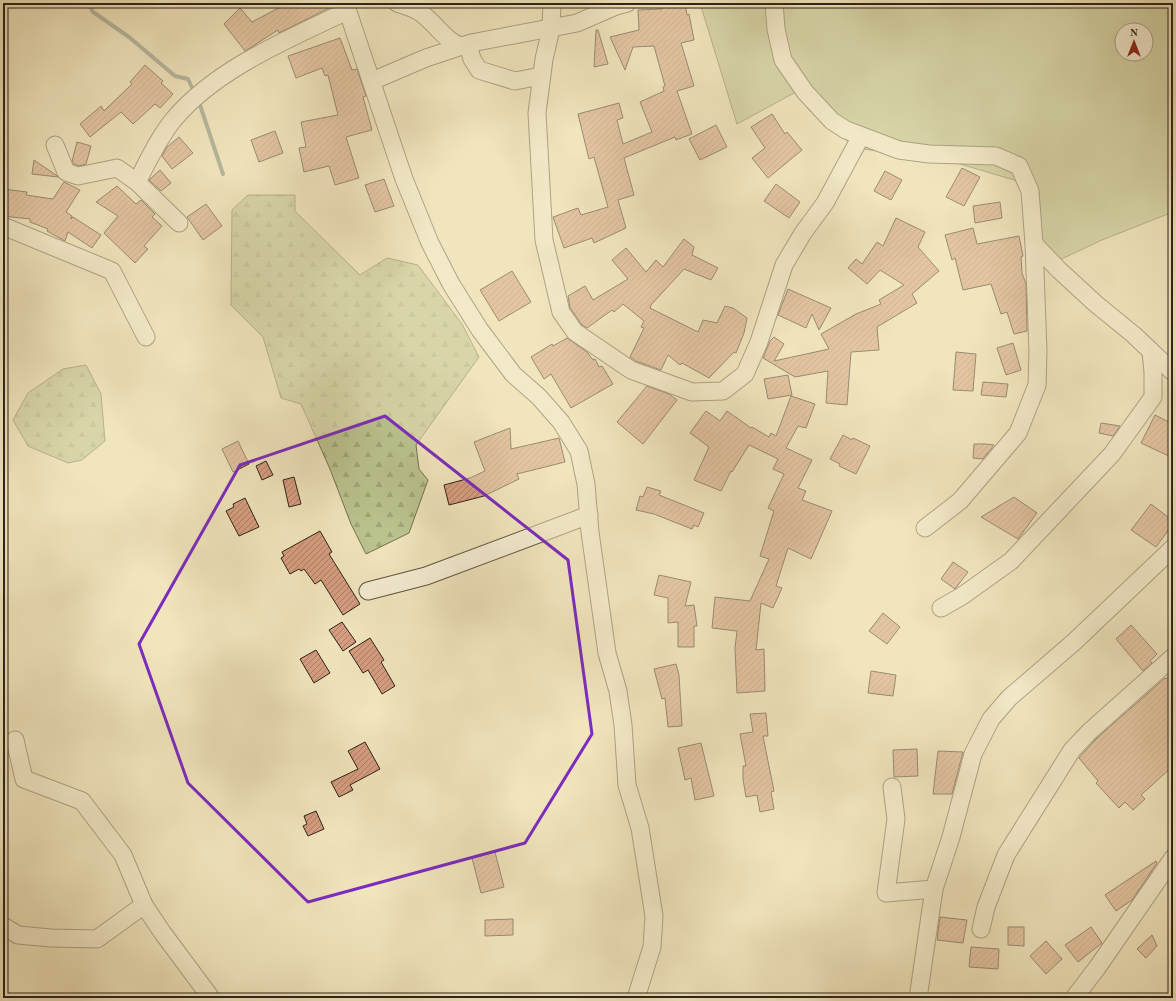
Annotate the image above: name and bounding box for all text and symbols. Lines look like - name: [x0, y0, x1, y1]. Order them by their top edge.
- north arrow: [1114, 22, 1154, 62]
- text: N: [1130, 28, 1139, 39]

